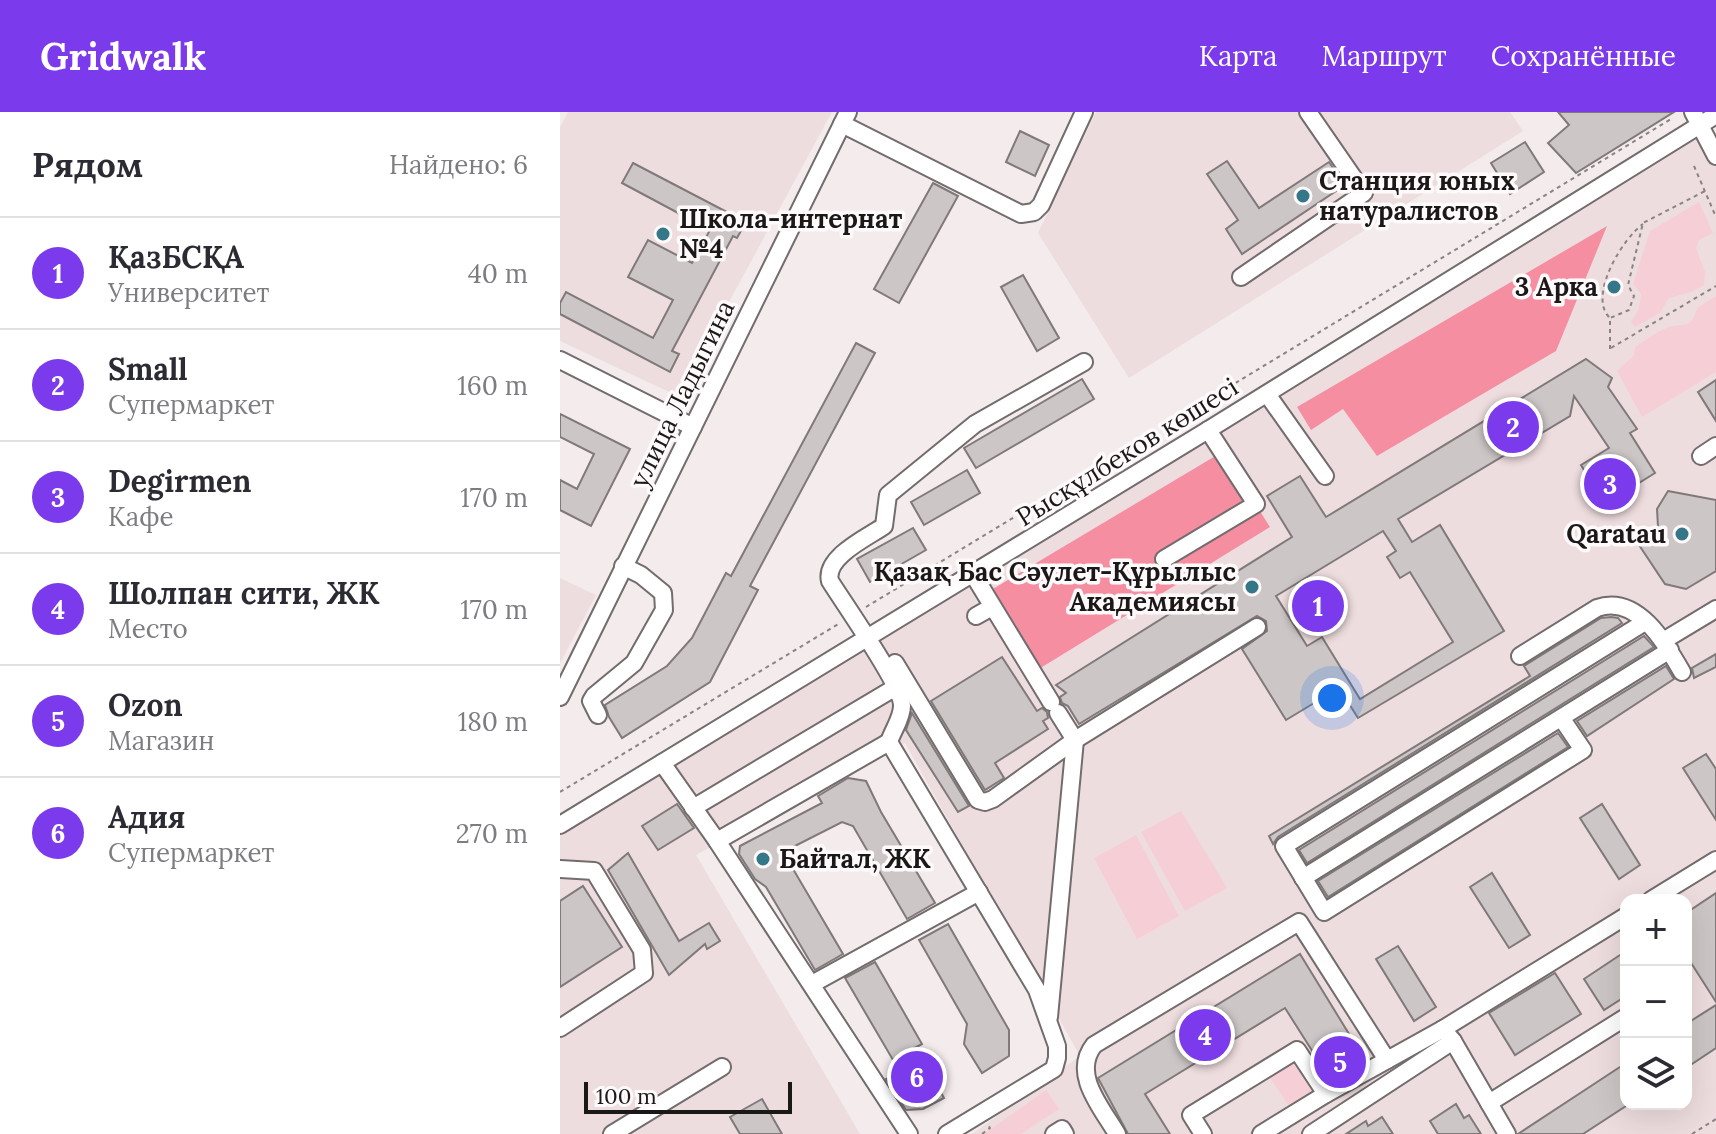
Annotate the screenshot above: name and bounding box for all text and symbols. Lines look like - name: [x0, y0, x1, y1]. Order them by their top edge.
- text: Gridwalk: [40, 32, 206, 80]
- text: Карта: [1199, 38, 1277, 74]
- text: Маршрут: [1321, 38, 1447, 74]
- text: Сохранённые: [1491, 38, 1676, 74]
- text: Рядом: [32, 143, 143, 186]
- text: Найдено: 6: [389, 148, 528, 181]
- place label: Станция юных натуралистов: [1319, 164, 1515, 227]
- marker: Станция юных натуралистов: [1294, 187, 1312, 205]
- place label: Школа-интернат №4: [679, 202, 903, 265]
- marker: Школа-интернат №4: [654, 225, 672, 243]
- text: ҚазБСҚА: [108, 238, 244, 276]
- text: 1: [53, 257, 63, 290]
- text: 40 m: [468, 257, 528, 290]
- place label: 3 Арка: [1515, 270, 1598, 303]
- text: Университет: [108, 276, 269, 309]
- marker: 3 Арка: [1605, 278, 1623, 296]
- street label: улица Ладыгина: [622, 294, 741, 493]
- text: Small: [108, 350, 188, 388]
- text: 2: [51, 369, 65, 402]
- text: 160 m: [457, 369, 528, 402]
- street label: Рысқұлбеков көшесі: [1010, 370, 1244, 533]
- text: Супермаркет: [108, 388, 274, 421]
- pin: 2: [1487, 397, 1539, 457]
- pin: 3: [1584, 454, 1636, 514]
- text: Degirmen: [108, 462, 251, 500]
- text: 3: [51, 481, 65, 514]
- text: 170 m: [460, 481, 528, 514]
- text: Кафе: [108, 500, 174, 533]
- place label: Qaratau: [1566, 517, 1666, 550]
- marker: Qaratau: [1673, 525, 1691, 543]
- place label: Қазақ Бас Сәулет-Құрылыс Академиясы: [873, 555, 1237, 618]
- text: Шолпан сити, ЖК: [108, 574, 379, 612]
- pin: 1: [1292, 576, 1344, 636]
- marker: Қазақ Бас Сәулет-Құрылыс Академиясы: [1243, 578, 1261, 596]
- text: 4: [51, 593, 65, 626]
- text: 170 m: [460, 593, 528, 626]
- text: Место: [108, 612, 188, 645]
- your location: [1312, 678, 1352, 718]
- text: Ozon: [108, 686, 183, 724]
- text: 5: [51, 705, 65, 738]
- text: 180 m: [458, 705, 528, 738]
- text: Магазин: [108, 724, 215, 757]
- text: Адия: [108, 798, 186, 836]
- text: 6: [51, 817, 65, 850]
- text: 270 m: [456, 817, 528, 850]
- text: Супермаркет: [108, 836, 274, 869]
- place label: Байтал, ЖК: [779, 842, 931, 875]
- marker: Байтал, ЖК: [754, 850, 772, 868]
- map controls: [1620, 894, 1692, 1110]
- button: +: [1620, 894, 1692, 966]
- button: −: [1620, 966, 1692, 1038]
- pin: 4: [1179, 1005, 1231, 1065]
- pin: 5: [1314, 1032, 1366, 1092]
- button: layers: [1620, 1038, 1692, 1110]
- pin: 6: [891, 1047, 943, 1107]
- scale bar: [584, 1078, 792, 1114]
- text: 100 m: [596, 1082, 657, 1110]

